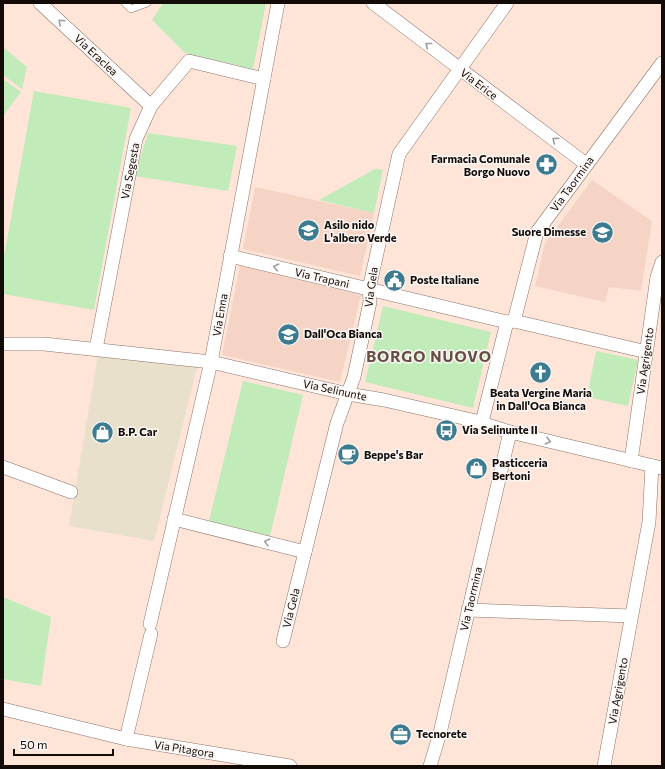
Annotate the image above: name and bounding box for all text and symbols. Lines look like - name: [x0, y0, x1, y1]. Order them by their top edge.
- one-way arrow: [58, 20, 66, 27]
- street label: Via Eraclea: [72, 31, 121, 78]
- one-way arrow: [426, 42, 433, 49]
- street label: Via Erice: [458, 65, 501, 102]
- one-way arrow: [553, 138, 560, 145]
- street label: Via Segesta: [118, 141, 141, 200]
- place label: Farmacia Comunale Borgo Nuovo: [431, 152, 530, 178]
- pharmacy icon: Farmacia Comunale Borgo Nuovo: [533, 152, 559, 178]
- street label: Via Taormina: [547, 153, 596, 214]
- school or university icon: Asilo nido L'albero Verde: [295, 218, 321, 244]
- place label: Asilo nido L'albero Verde: [324, 218, 397, 244]
- school or university icon: Suore Dimesse: [589, 219, 615, 245]
- place label: Suore Dimesse: [512, 225, 586, 238]
- one-way arrow: [273, 264, 280, 272]
- street label: Via Trapani: [293, 265, 351, 290]
- street label: Via Gela: [361, 266, 380, 308]
- public building icon: Poste Italiane: [381, 267, 407, 293]
- place label: Poste Italiane: [410, 273, 479, 286]
- street label: Via Enna: [209, 293, 230, 337]
- school or university icon: Dall'Oca Bianca: [276, 321, 302, 347]
- street label: Via Agrigento: [633, 326, 656, 395]
- place label: Dall'Oca Bianca: [304, 327, 382, 340]
- district label: BORGO NUOVO: [366, 347, 492, 365]
- church icon: Beata Vergine Maria in Dall'Oca Bianca: [528, 360, 554, 386]
- street label: Via Selinunte: [302, 376, 368, 403]
- place label: Beata Vergine Maria in Dall'Oca Bianca: [490, 386, 592, 412]
- bus stop icon: Via Selinunte II: [433, 417, 459, 443]
- shop icon: B.P. Car: [89, 419, 115, 445]
- place label: Via Selinunte II: [462, 423, 538, 436]
- place label: B.P. Car: [118, 425, 158, 438]
- one-way arrow: [544, 437, 551, 445]
- cafe icon: Beppe's Bar: [336, 442, 362, 468]
- place label: Beppe's Bar: [364, 448, 424, 461]
- shop icon: Pasticceria Bertoni: [463, 456, 489, 482]
- place label: Pasticceria Bertoni: [492, 456, 548, 482]
- one-way arrow: [264, 539, 270, 547]
- street label: Via Taormina: [457, 565, 484, 632]
- street label: Via Gela: [279, 587, 302, 629]
- street label: Via Agrigento: [605, 656, 630, 725]
- office icon: Tecnorete: [388, 721, 414, 747]
- place label: Tecnorete: [416, 727, 467, 740]
- scale bar: [14, 731, 113, 757]
- text: 50 m: [20, 737, 48, 751]
- street label: Via Pitagora: [153, 737, 215, 760]

